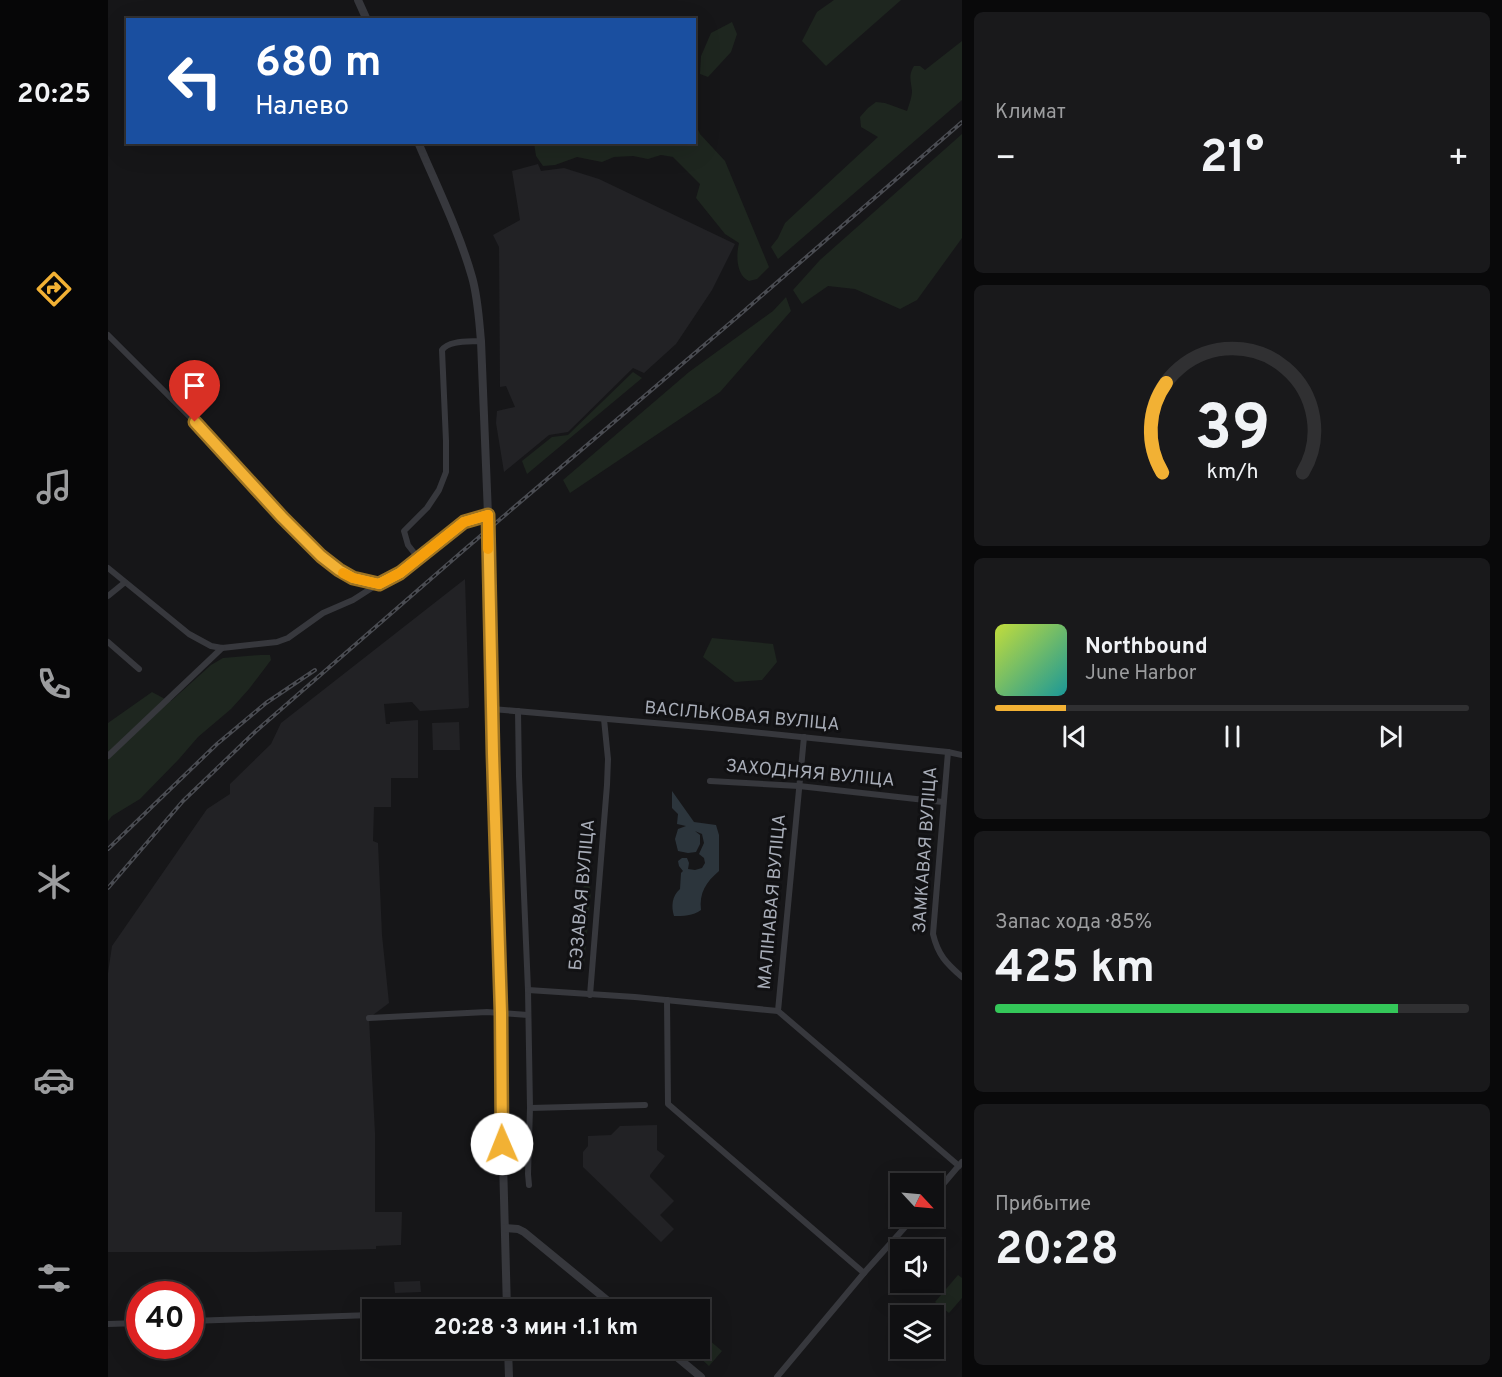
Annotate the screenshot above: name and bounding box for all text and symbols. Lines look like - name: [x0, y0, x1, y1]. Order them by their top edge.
- text: 680 m: [255, 38, 382, 91]
- icon: left: [156, 42, 234, 120]
- text: 20:25: [17, 78, 91, 112]
- text: Налево: [255, 90, 349, 124]
- text: Климат: [995, 100, 1066, 126]
- text: 21°: [1200, 131, 1264, 188]
- text: −: [995, 139, 1016, 181]
- text: +: [1448, 139, 1469, 181]
- icon: directions: [33, 268, 75, 310]
- pin: [169, 360, 220, 422]
- icon: arrive: [178, 369, 211, 402]
- text: 39: [1194, 392, 1270, 471]
- text: km/h: [1206, 459, 1258, 486]
- icon: music: [33, 466, 75, 508]
- text: Northbound: [1085, 634, 1208, 661]
- text: June Harbor: [1085, 661, 1197, 687]
- icon: phone: [33, 663, 75, 705]
- street label: ВАСІЛЬКОВАЯ ВУЛІЦА: [643, 697, 841, 737]
- icon: previous: [1058, 720, 1091, 753]
- icon: pause: [1216, 720, 1249, 753]
- icon: next: [1374, 720, 1407, 753]
- street label: ЗАХОДНЯЯ ВУЛІЦА: [725, 755, 895, 793]
- street label: ЗАМКАВАЯ ВУЛІЦА: [909, 766, 943, 934]
- street label: МАЛІНАВАЯ ВУЛІЦА: [754, 813, 792, 991]
- street label: БЭЗАВАЯ ВУЛІЦА: [565, 818, 601, 972]
- icon: climate: [33, 861, 75, 903]
- text: Запас хода · 85%: [995, 910, 1152, 936]
- text: 425 km: [995, 941, 1155, 998]
- icon: car: [33, 1059, 75, 1101]
- position arrow: [470, 1112, 534, 1176]
- north arrow: [890, 1173, 944, 1227]
- map controls: [890, 1173, 944, 1359]
- text: Прибытие: [995, 1192, 1091, 1218]
- text: 20:28: [995, 1223, 1119, 1280]
- button: sound: [890, 1239, 944, 1293]
- icon: filters: [33, 1257, 75, 1299]
- speed limit sign: 40: [126, 1281, 204, 1359]
- button: layers: [890, 1305, 944, 1359]
- text: 20:28 · 3 мин · 1.1 km: [434, 1315, 638, 1342]

